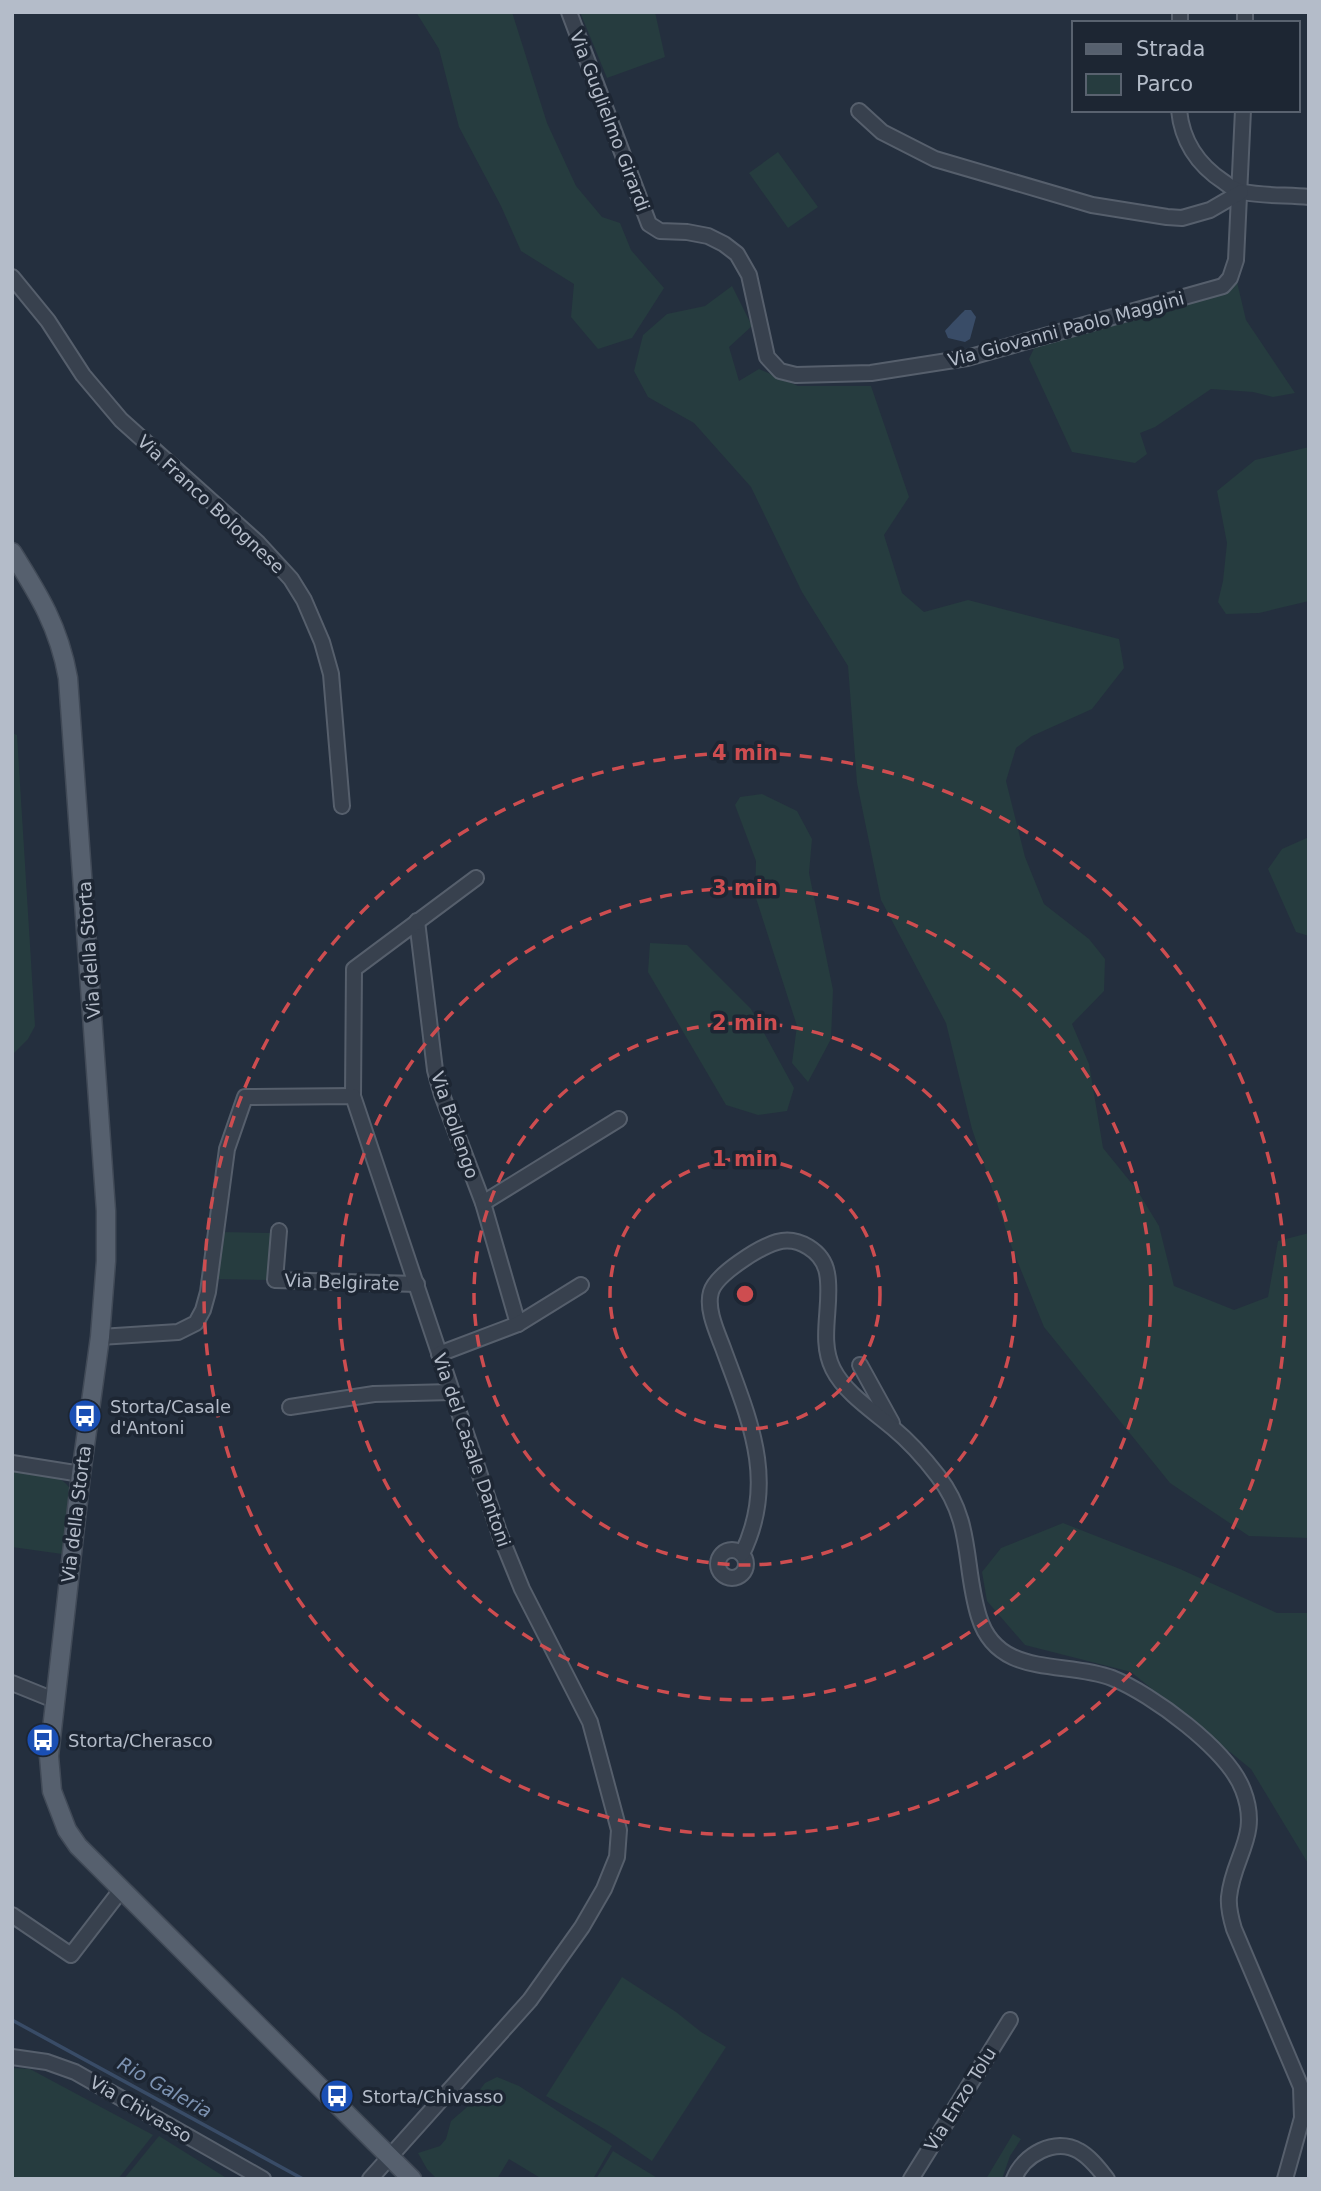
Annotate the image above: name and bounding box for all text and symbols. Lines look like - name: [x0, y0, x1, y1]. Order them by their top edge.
- legend: [1072, 21, 1300, 112]
- street label: Via Guglielmo Girardi: [566, 28, 654, 214]
- text: Strada: [1136, 37, 1205, 61]
- text: Parco: [1136, 72, 1193, 96]
- street label: Via Giovanni Paolo Maggini: [946, 287, 1186, 371]
- street label: Via Franco Bolognese: [133, 431, 289, 577]
- text: 4 min: [712, 741, 778, 765]
- text: 3 min: [712, 876, 778, 900]
- street label: Via della Storta: [74, 880, 104, 1020]
- text: 2 min: [712, 1011, 778, 1035]
- street label: Via Bollengo: [427, 1069, 483, 1181]
- text: 1 min: [712, 1147, 778, 1171]
- street label: Via Belgirate: [284, 1269, 400, 1295]
- centre of rings: [733, 1282, 757, 1306]
- street label: Via del Casale Dantoni: [429, 1350, 515, 1550]
- place label: Storta/Casale d'Antoni: [110, 1396, 231, 1438]
- bus stop icon: Storta/Casale d'Antoni: [66, 1397, 104, 1435]
- street label: Via della Storta: [57, 1444, 95, 1584]
- bus stop icon: Storta/Cherasco: [24, 1721, 62, 1759]
- place label: Storta/Cherasco: [68, 1730, 213, 1751]
- street label: Via Enzo Tolu: [920, 2043, 1000, 2155]
- water label: Rio Galeria: [114, 2052, 216, 2122]
- street label: Via Chivasso: [86, 2071, 196, 2147]
- bus stop icon: Storta/Chivasso: [318, 2077, 356, 2115]
- place label: Storta/Chivasso: [362, 2086, 503, 2107]

